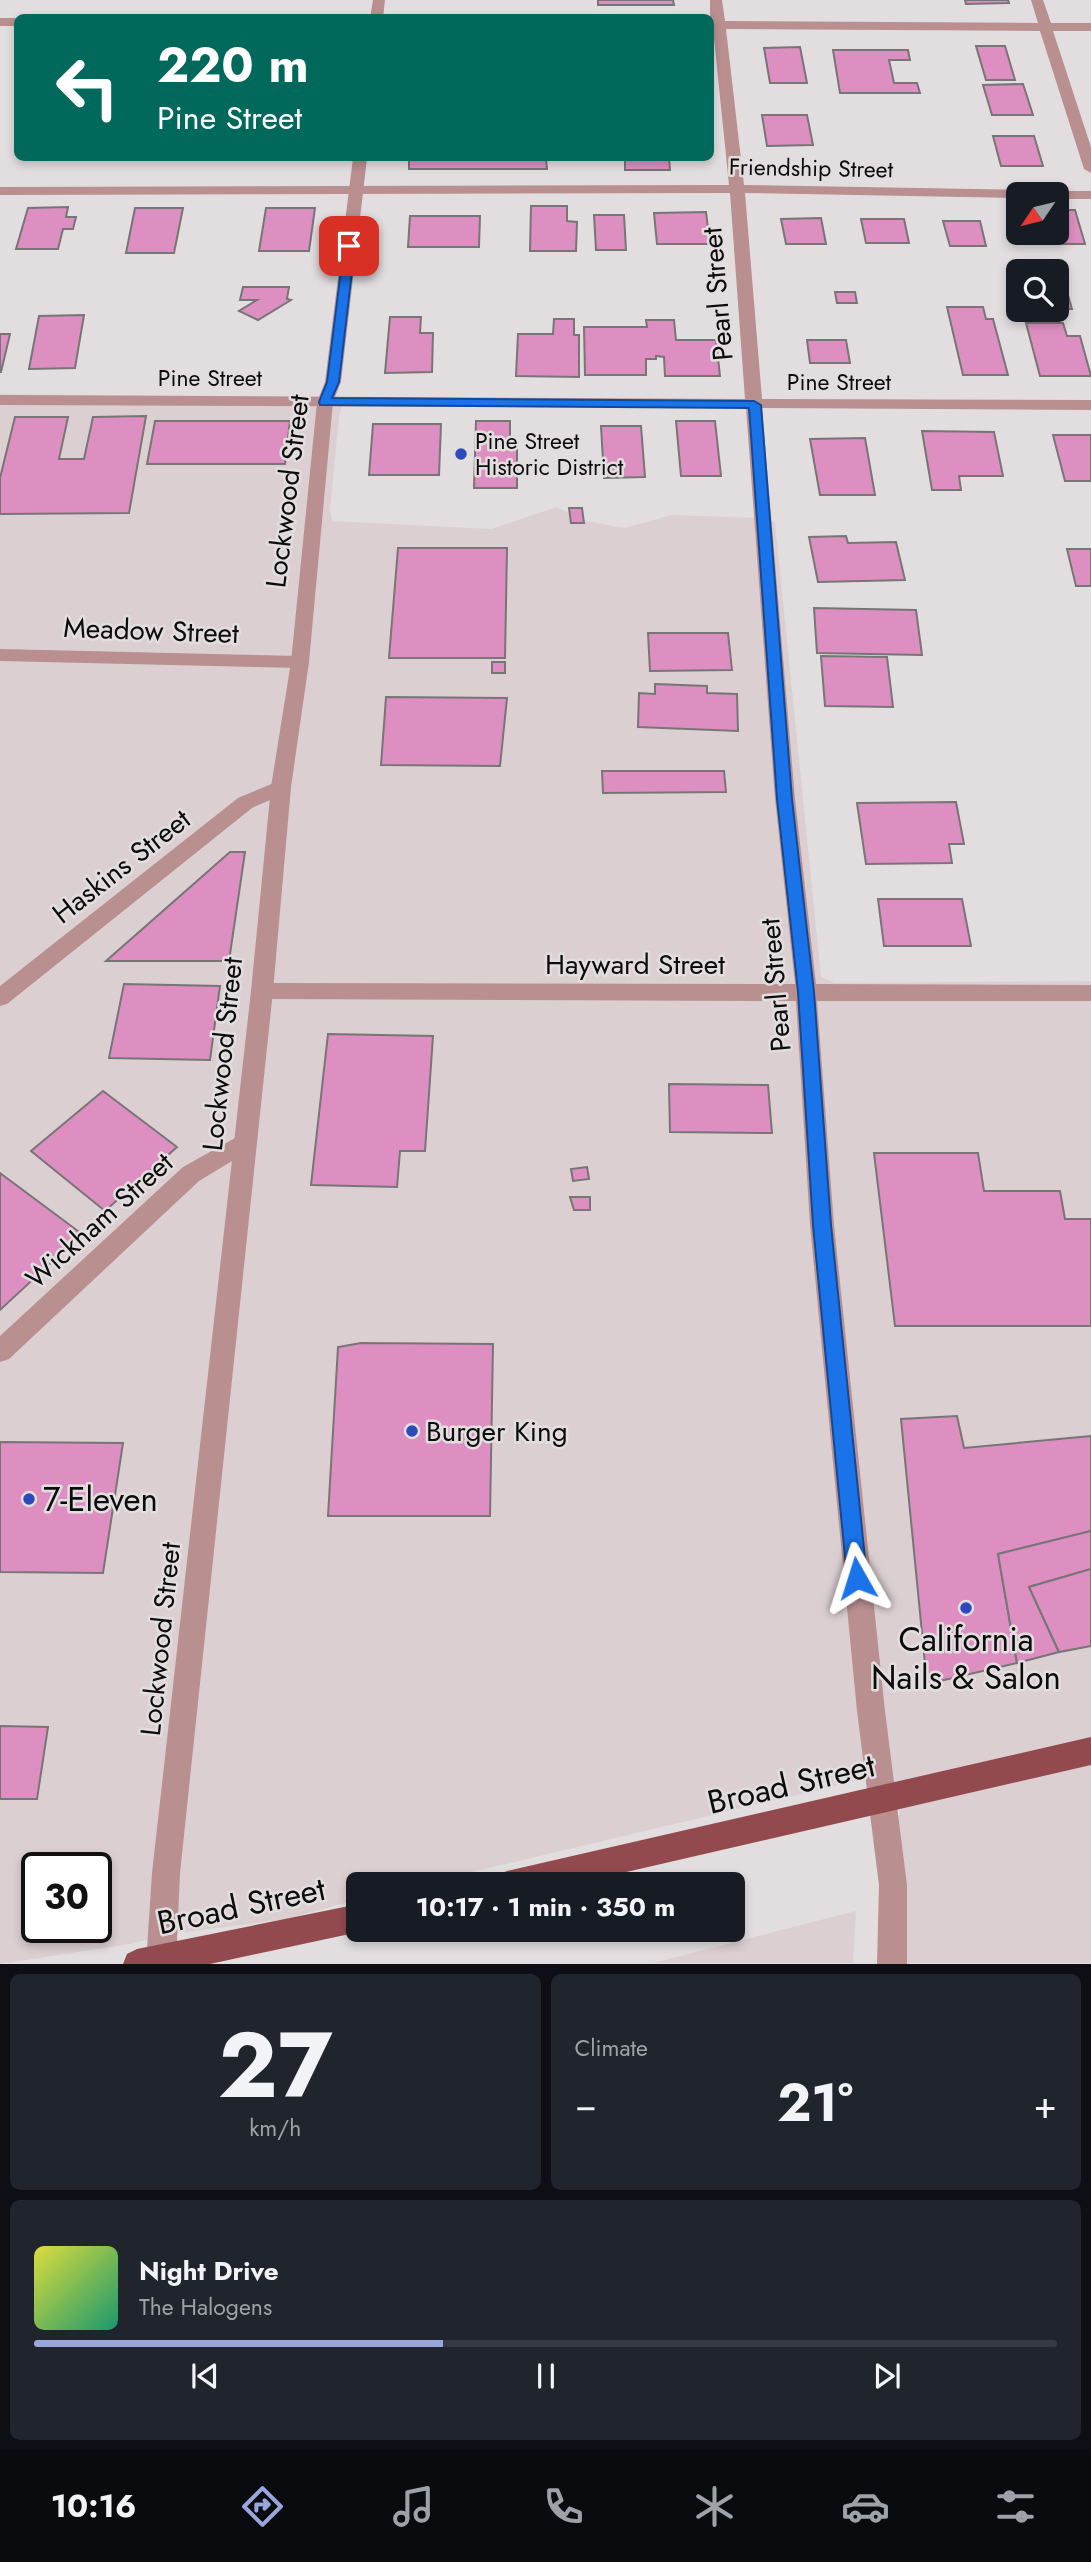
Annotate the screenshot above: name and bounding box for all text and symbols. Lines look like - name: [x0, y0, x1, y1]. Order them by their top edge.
- text: 220 m: [157, 30, 309, 100]
- icon: left: [42, 42, 133, 133]
- text: Pine Street: [157, 95, 302, 141]
- street label: Friendship Street: [729, 150, 894, 186]
- north arrow: [1006, 182, 1069, 245]
- map controls: [1006, 182, 1069, 322]
- pin: [319, 216, 379, 276]
- street label: Pearl Street: [691, 225, 744, 362]
- icon: arrive: [330, 227, 368, 265]
- button: search: [1006, 259, 1069, 322]
- street label: Pine Street: [158, 361, 263, 395]
- street label: Pine Street: [787, 365, 892, 399]
- street label: Lockwood Street: [255, 392, 320, 590]
- place label: Pine Street Historic District: [475, 424, 624, 484]
- marker: Pine Street Historic District: [453, 446, 469, 462]
- street label: Meadow Street: [62, 607, 240, 654]
- street label: Haskins Street: [43, 799, 199, 934]
- street label: Pearl Street: [749, 916, 802, 1053]
- street label: Hayward Street: [545, 944, 725, 985]
- street label: Lockwood Street: [192, 955, 253, 1153]
- street label: Wickham Street: [17, 1143, 182, 1298]
- place label: Burger King: [426, 1411, 568, 1452]
- marker: Burger King: [404, 1423, 420, 1439]
- place label: 7-Eleven: [43, 1476, 158, 1523]
- marker: 7-Eleven: [21, 1491, 37, 1507]
- street label: Lockwood Street: [130, 1540, 191, 1738]
- position arrow: [820, 1541, 894, 1615]
- marker: California Nails & Salon: [958, 1600, 974, 1616]
- place label: California Nails & Salon: [871, 1616, 1061, 1701]
- street label: Broad Street: [703, 1741, 880, 1826]
- speed limit sign: 30: [21, 1852, 112, 1943]
- street label: Broad Street: [153, 1865, 329, 1946]
- text: 10:17 · 1 min · 350 m: [416, 1888, 675, 1926]
- text: 27: [218, 2000, 333, 2131]
- text: Climate: [575, 2031, 648, 2065]
- text: 21°: [777, 2065, 853, 2141]
- text: −: [575, 2077, 597, 2132]
- text: +: [1034, 2077, 1057, 2132]
- text: km/h: [249, 2111, 301, 2145]
- text: Night Drive: [139, 2252, 279, 2290]
- text: The Halogens: [139, 2290, 272, 2324]
- icon: previous: [186, 2357, 224, 2395]
- icon: pause: [527, 2357, 565, 2395]
- icon: next: [868, 2357, 906, 2395]
- icon: directions: [238, 2482, 287, 2531]
- icon: music: [389, 2482, 438, 2531]
- icon: phone: [539, 2482, 588, 2531]
- icon: climate: [690, 2482, 739, 2531]
- icon: car: [841, 2482, 890, 2531]
- icon: filters: [991, 2482, 1040, 2531]
- text: 10:16: [51, 2483, 136, 2529]

